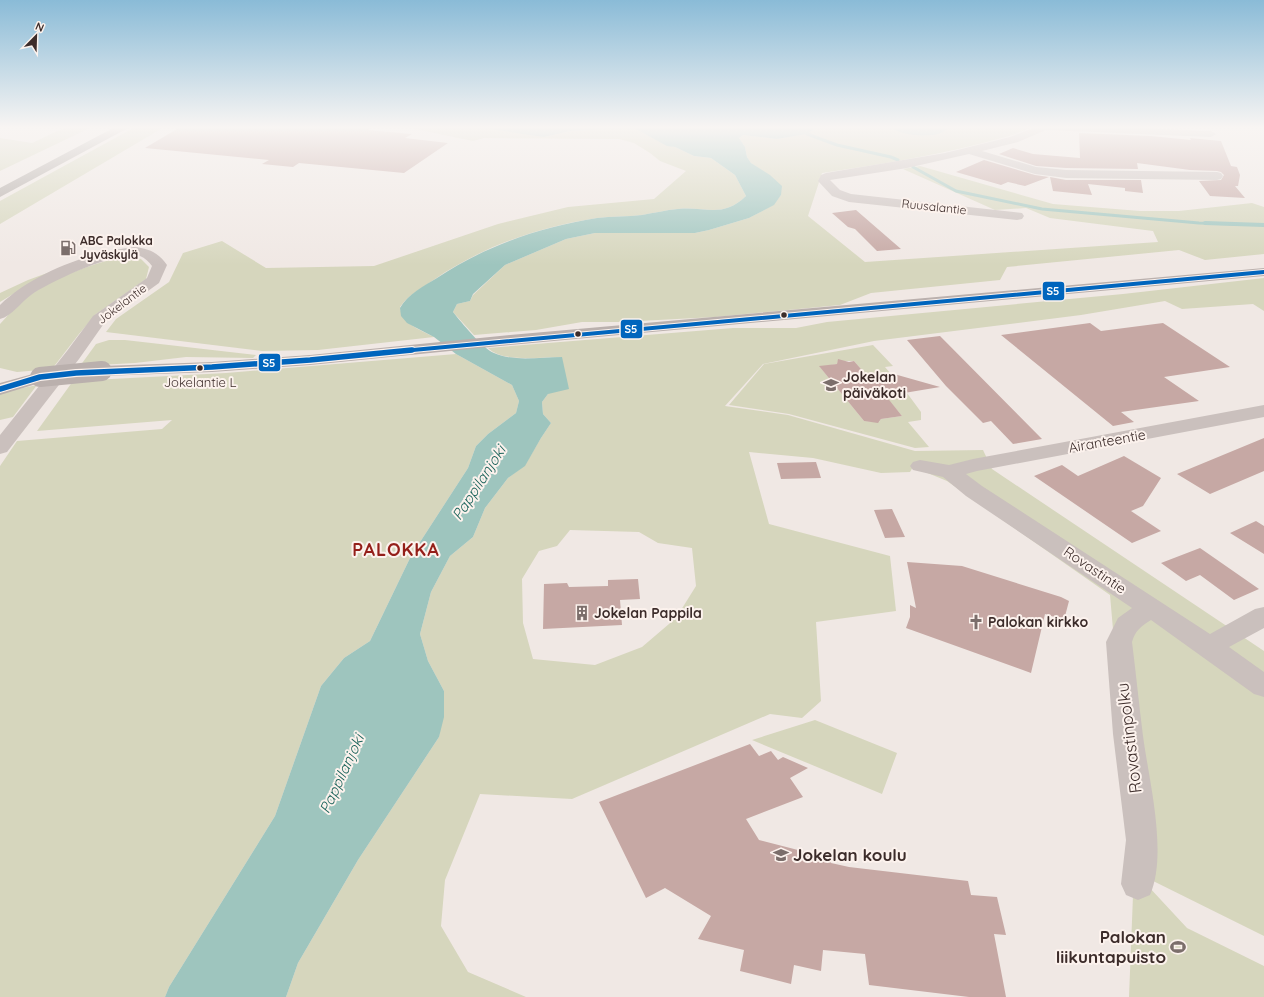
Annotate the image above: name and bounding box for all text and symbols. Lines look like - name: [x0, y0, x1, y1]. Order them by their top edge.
- north arrow: [16, 16, 56, 56]
- text: N: [33, 19, 46, 35]
- street label: Ruusalantie: [901, 196, 967, 217]
- place label: ABC Palokka Jyväskylä: [80, 233, 153, 262]
- fuel station icon: ABC Palokka Jyväskylä: [59, 239, 77, 257]
- street label: Jokelantie: [94, 280, 149, 327]
- line badge: S5: [1042, 281, 1065, 301]
- text: S5: [1047, 284, 1059, 298]
- unlabelled marker: [779, 310, 789, 320]
- line badge: S5: [620, 319, 643, 339]
- text: S5: [625, 322, 637, 336]
- unlabelled marker: [573, 329, 583, 339]
- line badge: S5: [258, 353, 281, 372]
- text: S5: [263, 356, 275, 370]
- marker: Jokelantie L: [195, 363, 205, 373]
- place label: Jokelan päiväkoti: [843, 368, 906, 402]
- place label: Jokelantie L: [164, 374, 236, 390]
- school or university icon: Jokelan päiväkoti: [822, 376, 840, 394]
- street label: Airanteentie: [1067, 425, 1147, 457]
- water label: Pappilanjoki: [447, 440, 511, 524]
- district label: PALOKKA: [352, 538, 440, 561]
- street label: Rovastintie: [1060, 543, 1130, 598]
- building icon: Jokelan Pappila: [573, 604, 591, 622]
- place label: Jokelan Pappila: [594, 604, 702, 622]
- church icon: Palokan kirkko: [967, 613, 985, 631]
- place label: Palokan kirkko: [988, 613, 1088, 631]
- street label: Rovastinpolku: [1111, 682, 1146, 794]
- water label: Pappilanjoki: [315, 730, 369, 816]
- place label: Jokelan koulu: [793, 844, 907, 865]
- school or university icon: Jokelan koulu: [772, 846, 790, 864]
- place label: Palokan liikuntapuisto: [1056, 926, 1166, 967]
- sports icon: Palokan liikuntapuisto: [1169, 938, 1187, 956]

